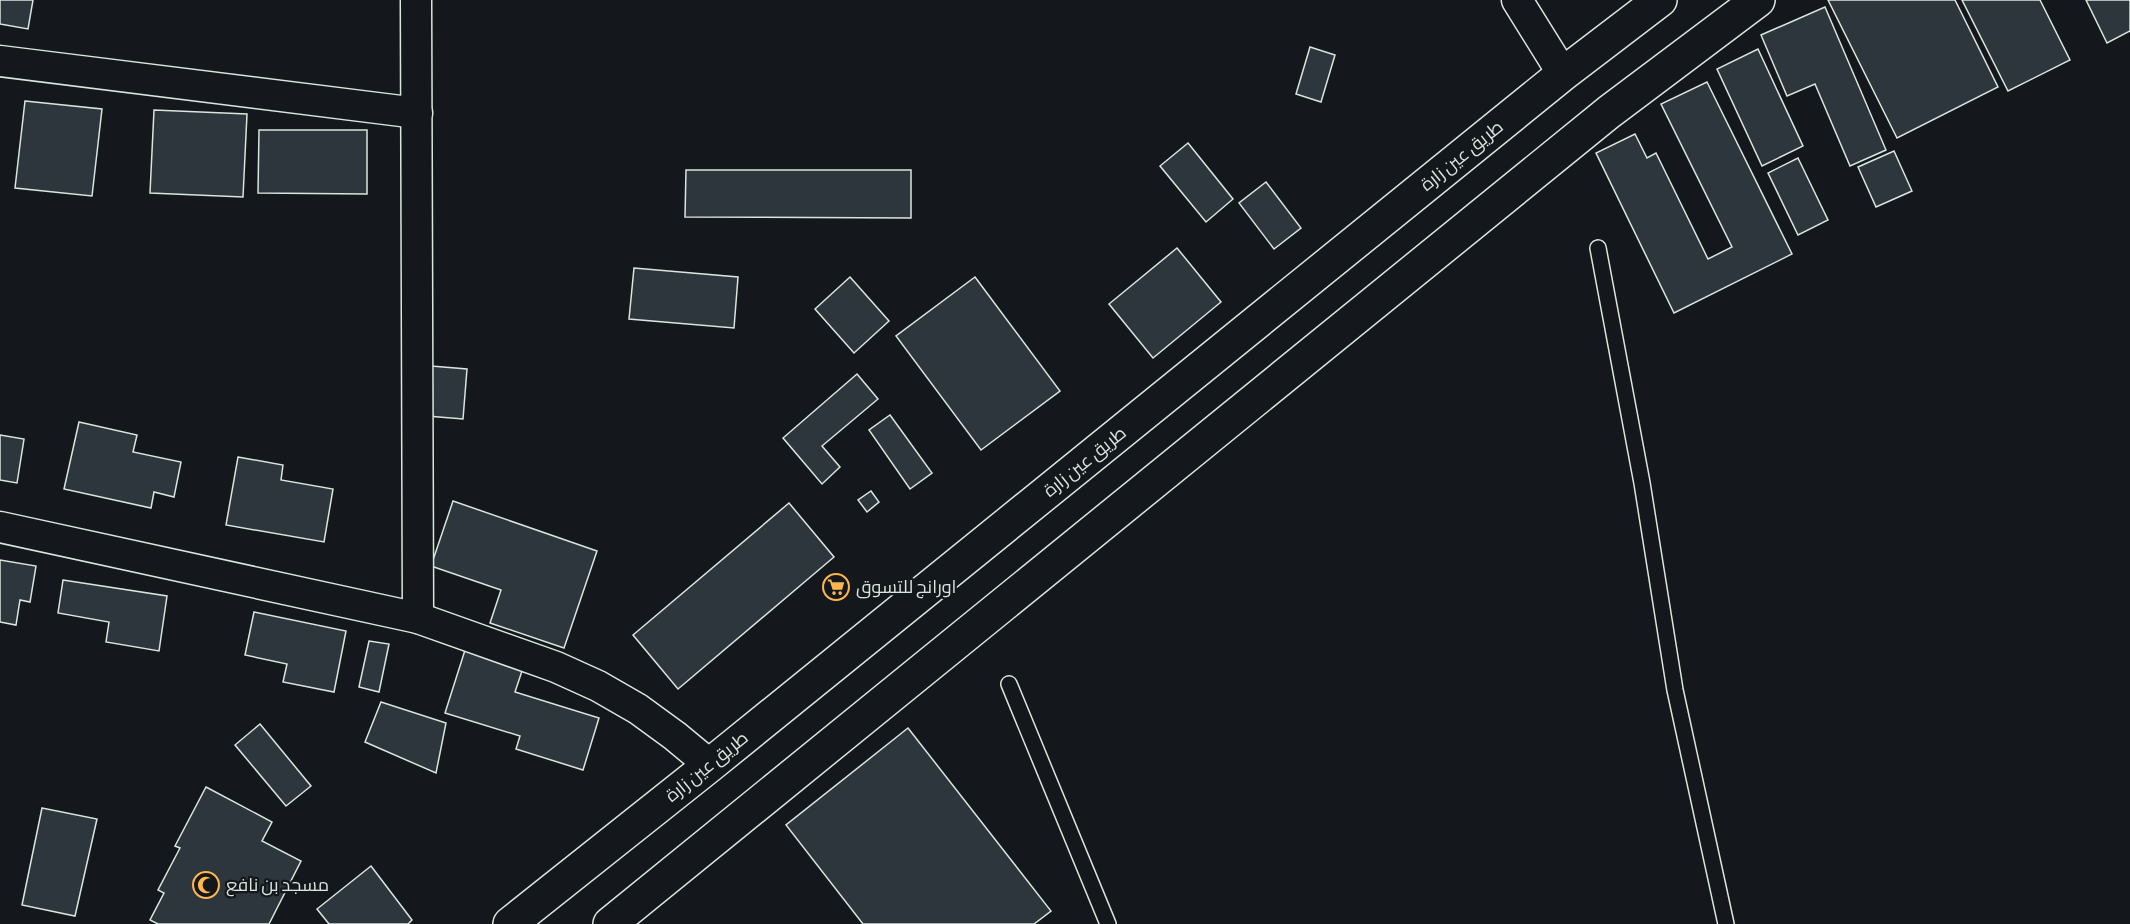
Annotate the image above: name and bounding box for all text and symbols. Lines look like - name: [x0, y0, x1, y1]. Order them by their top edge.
- street label: طريق عين زارة: [1416, 116, 1508, 196]
- street label: طريق عين زارة: [1039, 422, 1131, 502]
- supermarket icon: اورانج للتسوق: [821, 572, 851, 602]
- place label: اورانج للتسوق: [856, 577, 956, 599]
- street label: طريق عين زارة: [661, 727, 753, 807]
- mosque icon: مسجد بن نافع: [191, 870, 221, 900]
- place label: مسجد بن نافع: [226, 875, 329, 897]

